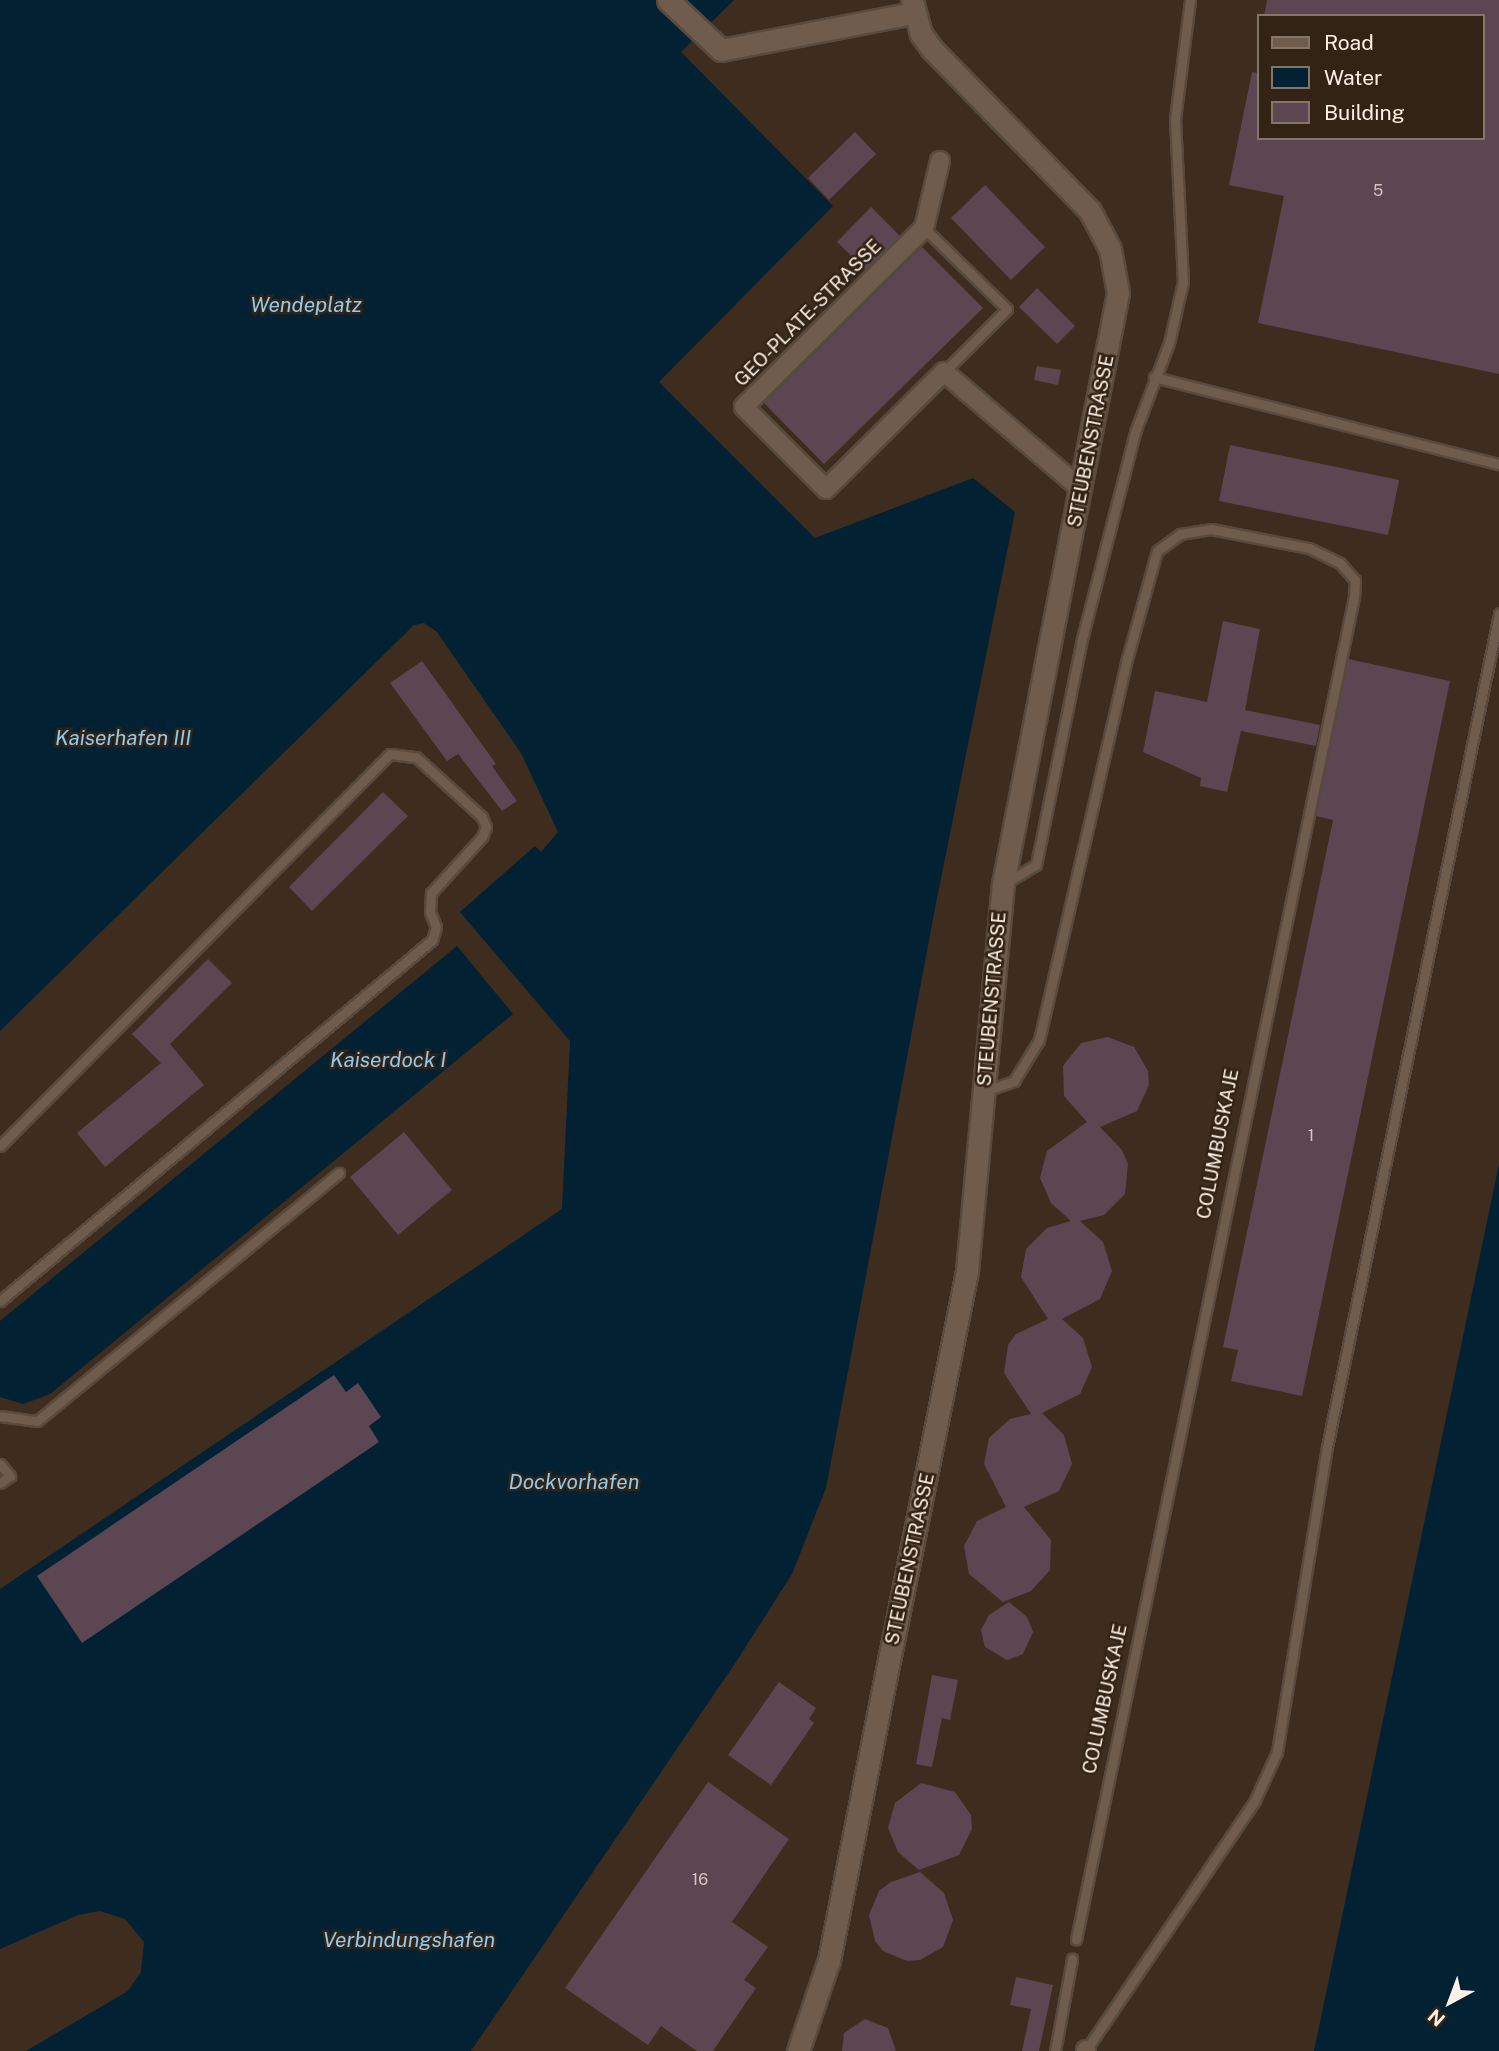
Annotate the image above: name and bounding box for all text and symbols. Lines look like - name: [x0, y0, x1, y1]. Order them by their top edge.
- legend: [1258, 14, 1485, 140]
- text: Road: [1324, 30, 1374, 55]
- text: Water: [1324, 65, 1382, 90]
- text: Building: [1324, 100, 1405, 125]
- house number: 5: [1373, 181, 1383, 201]
- street label: GEO-PLATE-STRASSE: [730, 235, 886, 391]
- water label: Wendeplatz: [250, 292, 362, 318]
- street label: STEUBENSTRASSE: [1063, 353, 1119, 529]
- water label: Kaiserhafen III: [55, 725, 191, 751]
- street label: STEUBENSTRASSE: [973, 911, 1011, 1087]
- water label: Kaiserdock I: [330, 1047, 446, 1073]
- street label: COLUMBUSKAJE: [1192, 1067, 1244, 1221]
- house number: 1: [1308, 1126, 1314, 1146]
- water label: Dockvorhafen: [509, 1469, 639, 1495]
- street label: STEUBENSTRASSE: [881, 1471, 939, 1647]
- street label: COLUMBUSKAJE: [1078, 1622, 1132, 1776]
- house number: 16: [692, 1870, 708, 1890]
- water label: Verbindungshafen: [323, 1927, 495, 1953]
- north arrow: [1415, 1967, 1485, 2037]
- text: N: [1423, 2005, 1449, 2031]

